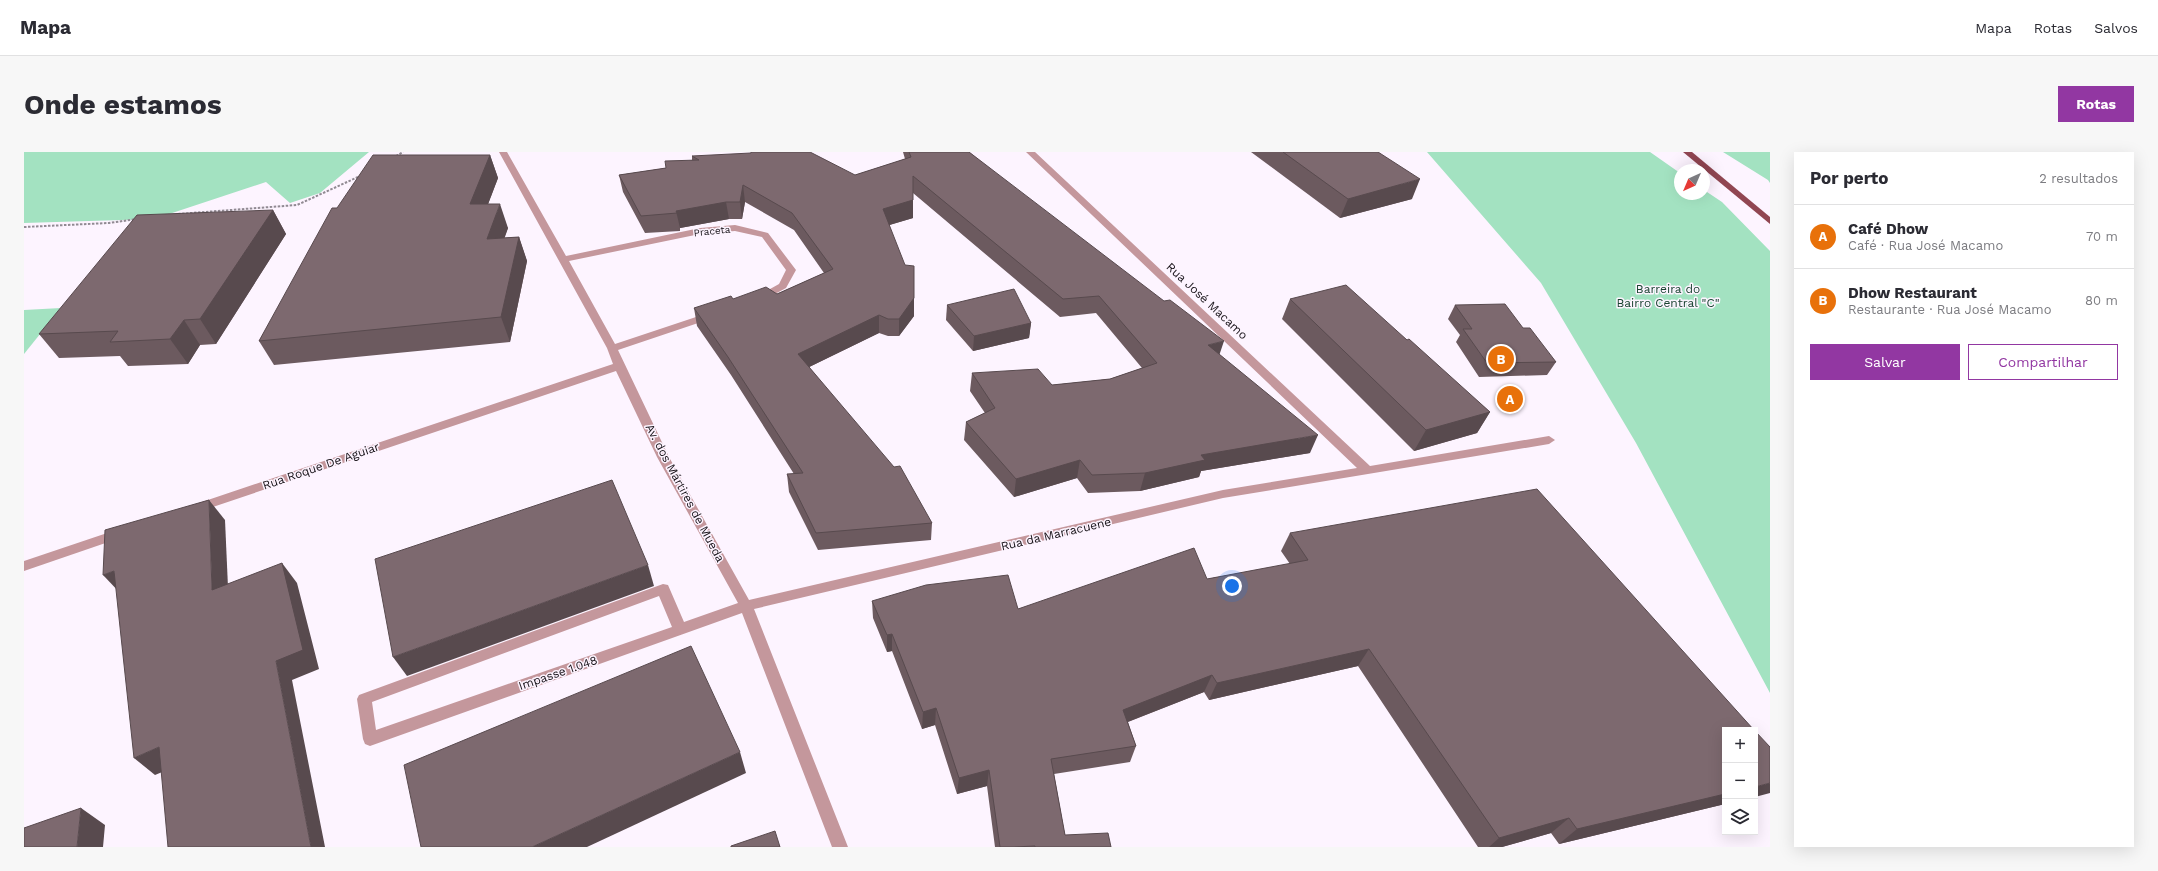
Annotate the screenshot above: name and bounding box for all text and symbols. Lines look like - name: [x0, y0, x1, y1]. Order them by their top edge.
- text: Mapa: [20, 16, 71, 39]
- text: Mapa: [1975, 20, 2012, 36]
- text: Rotas: [2034, 20, 2072, 36]
- text: Salvos: [2094, 20, 2138, 36]
- button: Rotas: [2058, 86, 2134, 122]
- text: Onde estamos: [24, 88, 222, 121]
- north arrow: [1674, 164, 1710, 200]
- text: Por perto: [1810, 168, 1888, 188]
- text: 2 resultados: [2039, 171, 2118, 186]
- text: Café Dhow: [1848, 220, 1928, 238]
- street label: Praceta: [693, 224, 731, 238]
- text: A: [1819, 229, 1827, 244]
- text: 70 m: [2086, 229, 2118, 244]
- text: Café · Rua José Macamo: [1848, 238, 2003, 253]
- street label: Rua José Macamo: [1163, 260, 1251, 342]
- park label: Barreira do Bairro Central "C": [1616, 282, 1720, 310]
- text: Dhow Restaurant: [1848, 284, 1977, 302]
- text: B: [1819, 293, 1827, 308]
- text: 80 m: [2085, 293, 2118, 308]
- text: Restaurante · Rua José Macamo: [1848, 302, 2052, 317]
- pin: B: [1488, 344, 1514, 374]
- button: Salvar: [1810, 344, 1960, 380]
- button: Compartilhar: [1968, 344, 2118, 380]
- pin: A: [1497, 384, 1523, 414]
- street label: Av. dos Mártires de Mueda: [643, 422, 728, 565]
- street label: Rua Roque De Aguiar: [261, 439, 381, 493]
- street label: Rua da Marracuene: [999, 514, 1113, 554]
- your location: [1222, 576, 1242, 596]
- street label: Impasse 1.048: [517, 653, 599, 693]
- map controls: [1722, 727, 1758, 835]
- button: +: [1722, 727, 1758, 763]
- button: −: [1722, 763, 1758, 799]
- button: layers: [1722, 799, 1758, 835]

